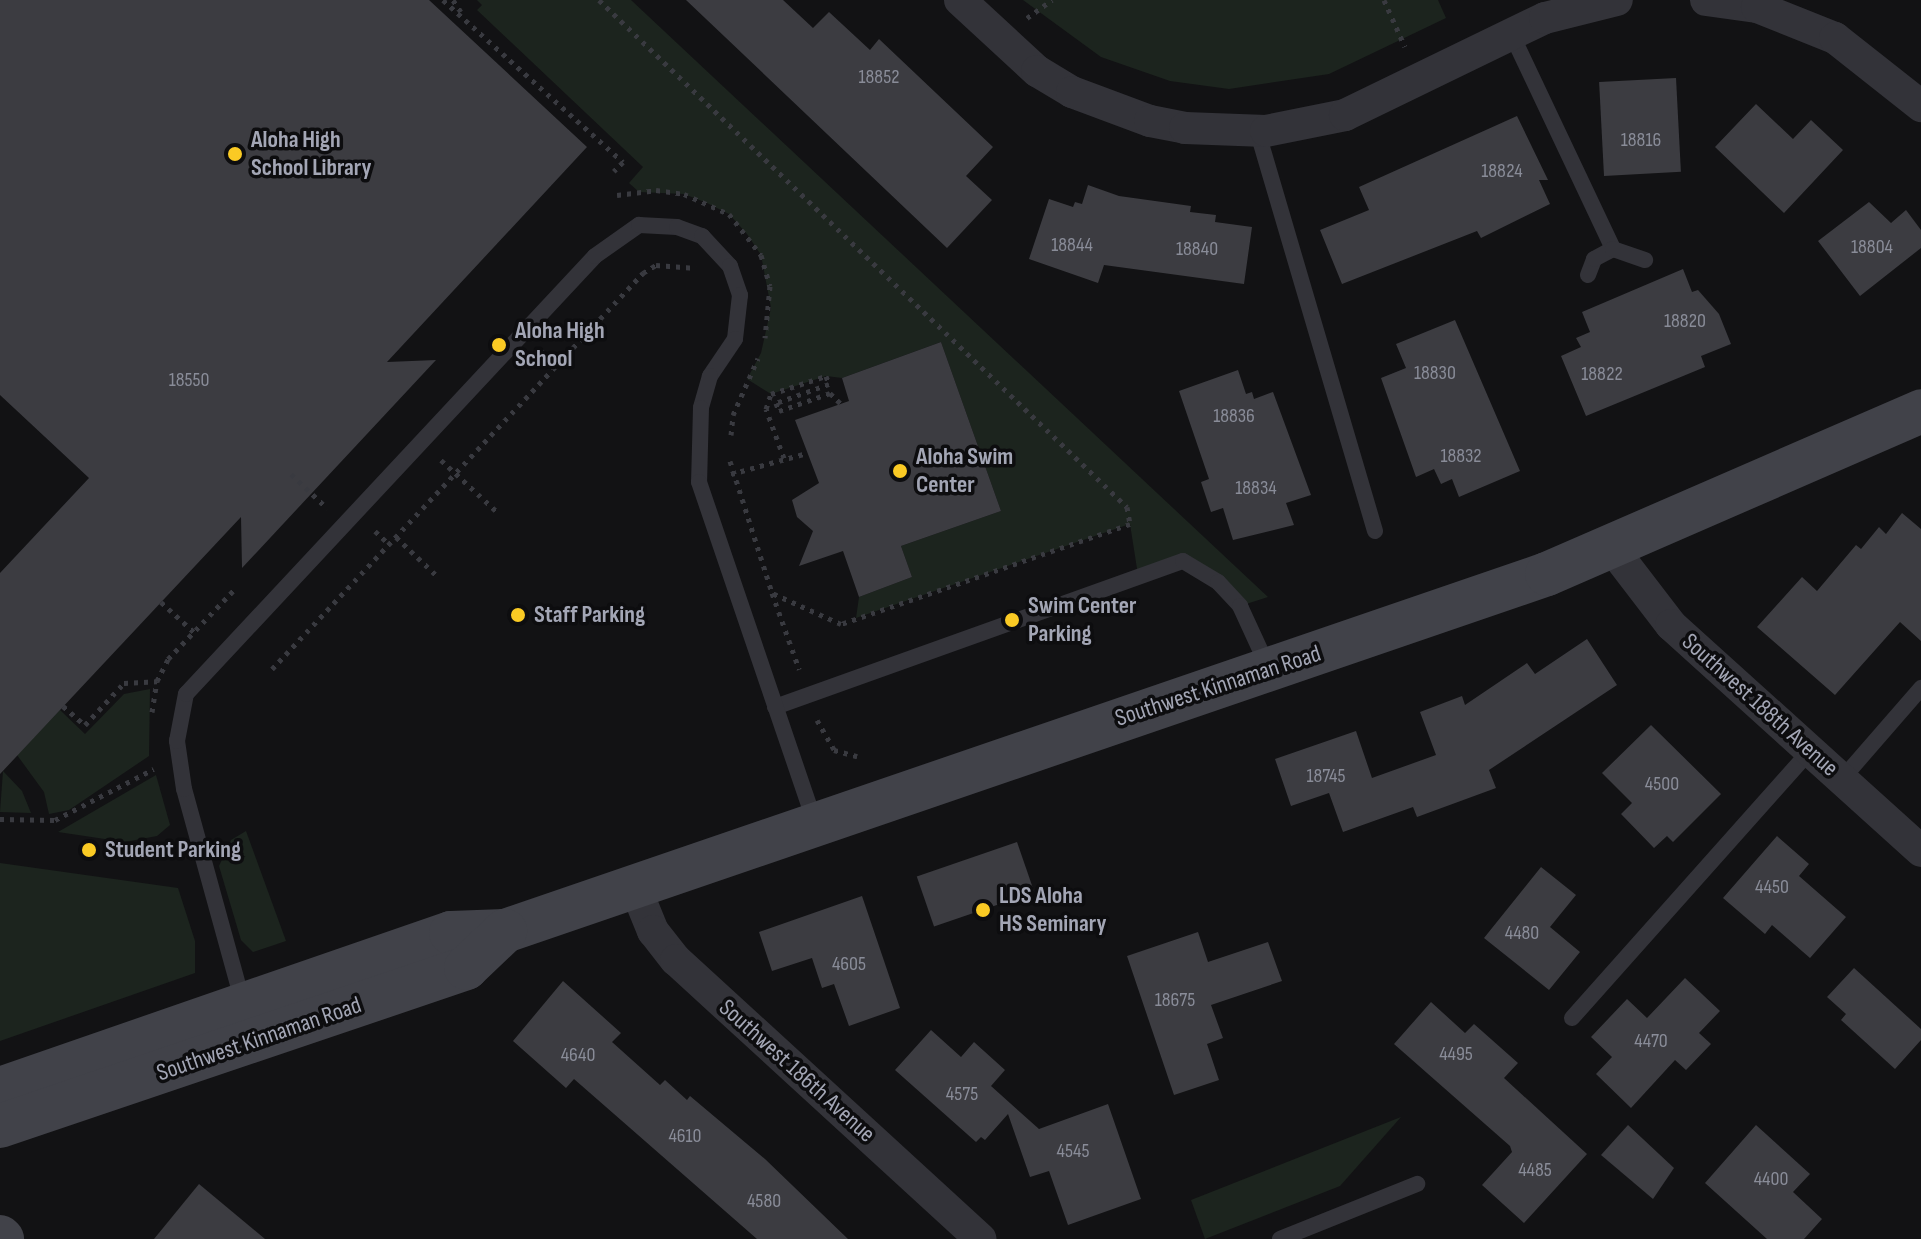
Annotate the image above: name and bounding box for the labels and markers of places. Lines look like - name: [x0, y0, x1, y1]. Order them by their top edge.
- place label: Aloha High School Library: [251, 126, 371, 182]
- marker: Aloha High School Library: [226, 145, 244, 163]
- place label: Aloha High School: [515, 317, 605, 373]
- marker: Aloha High School: [490, 336, 508, 354]
- place label: Aloha Swim Center: [916, 443, 1013, 499]
- marker: Aloha Swim Center: [891, 462, 909, 480]
- place label: Swim Center Parking: [1028, 592, 1136, 648]
- place label: Staff Parking: [534, 601, 645, 629]
- marker: Staff Parking: [509, 606, 527, 624]
- marker: Swim Center Parking: [1003, 611, 1021, 629]
- place label: Student Parking: [105, 836, 241, 864]
- marker: Student Parking: [80, 841, 98, 859]
- place label: LDS Aloha HS Seminary: [999, 882, 1106, 938]
- marker: LDS Aloha HS Seminary: [974, 901, 992, 919]

